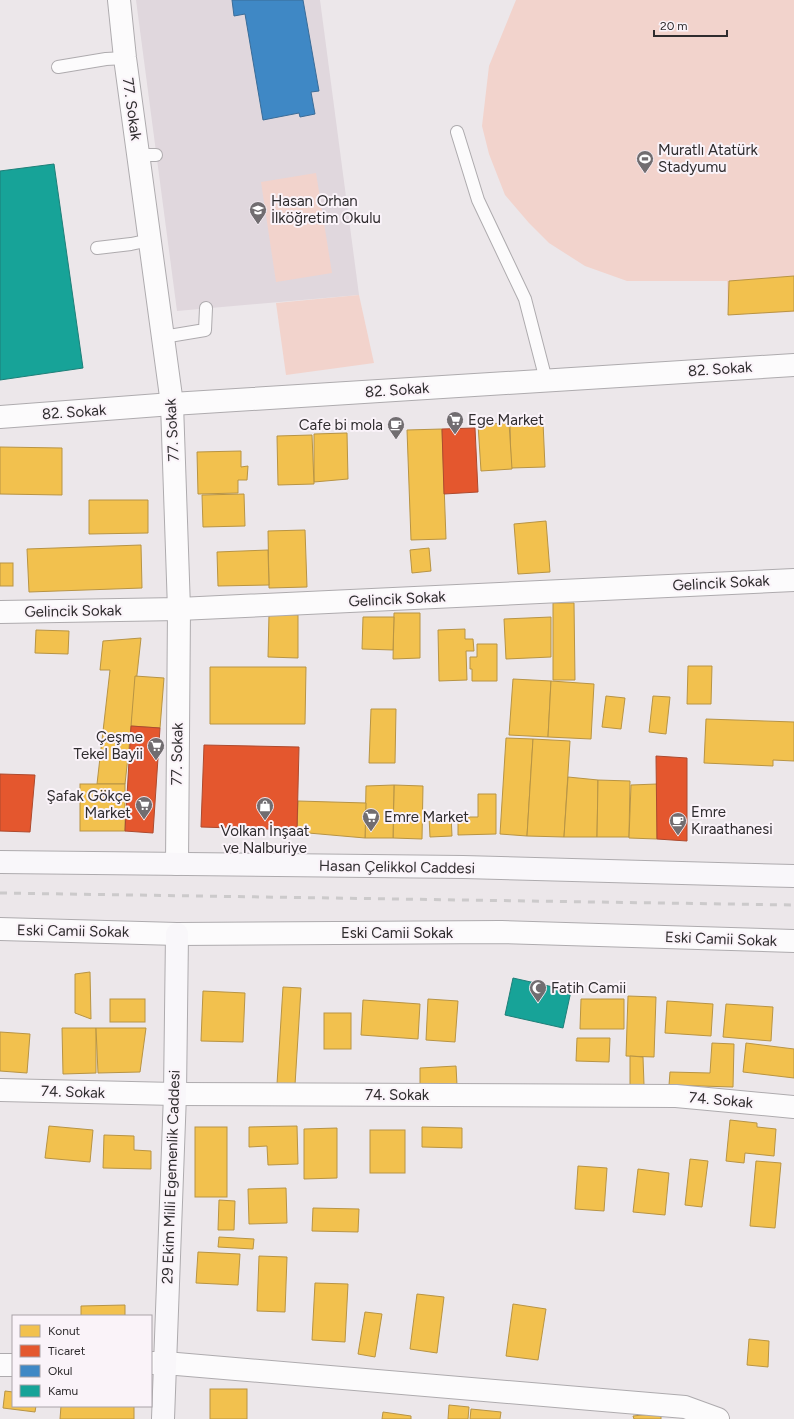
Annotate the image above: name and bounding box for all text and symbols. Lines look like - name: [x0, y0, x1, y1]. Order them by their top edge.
- scale bar: [654, 12, 727, 38]
- text: 20 m: [660, 19, 688, 33]
- street label: 77. Sokak: [119, 77, 145, 142]
- place label: Muratlı Atatürk Stadyumu: [658, 141, 758, 176]
- sports icon: Muratlı Atatürk Stadyumu: [635, 149, 655, 174]
- place label: Hasan Orhan İlköğretim Okulu: [271, 192, 381, 227]
- school or university icon: Hasan Orhan İlköğretim Okulu: [248, 200, 268, 225]
- street label: 82. Sokak: [687, 358, 753, 380]
- street label: 82. Sokak: [364, 379, 430, 401]
- street label: 77. Sokak: [161, 397, 183, 462]
- street label: 82. Sokak: [41, 401, 107, 423]
- supermarket icon: Ege Market: [445, 410, 465, 435]
- place label: Ege Market: [468, 411, 544, 429]
- cafe icon: Cafe bi mola: [386, 415, 406, 440]
- place label: Cafe bi mola: [299, 416, 383, 434]
- street label: Gelincik Sokak: [672, 571, 771, 595]
- street label: Gelincik Sokak: [348, 587, 447, 611]
- street label: Gelincik Sokak: [24, 601, 123, 621]
- street label: 77. Sokak: [167, 722, 187, 786]
- place label: Çeşme Tekel Bayii: [74, 728, 143, 763]
- supermarket icon: Çeşme Tekel Bayii: [146, 736, 166, 761]
- place label: Şafak Gökçe Market: [47, 787, 131, 822]
- supermarket icon: Şafak Gökçe Market: [134, 795, 154, 820]
- shop icon: Volkan İnşaat ve Nalburiye: [255, 796, 275, 821]
- place label: Emre Kıraathanesi: [691, 803, 773, 838]
- supermarket icon: Emre Market: [361, 807, 381, 832]
- place label: Emre Market: [384, 808, 469, 826]
- cafe icon: Emre Kıraathanesi: [668, 811, 688, 836]
- place label: Volkan İnşaat ve Nalburiye: [220, 822, 310, 857]
- street label: Hasan Çelikkol Caddesi: [319, 857, 475, 877]
- street label: Eski Camii Sokak: [17, 921, 130, 941]
- street label: Eski Camii Sokak: [341, 924, 454, 942]
- street label: Eski Camii Sokak: [665, 928, 778, 950]
- mosque icon: Fatih Camii: [528, 978, 548, 1003]
- place label: Fatih Camii: [551, 979, 626, 997]
- street label: 29 Ekim Milli Egemenlik Caddesi: [158, 1070, 184, 1284]
- street label: 74. Sokak: [41, 1082, 106, 1102]
- street label: 74. Sokak: [365, 1086, 430, 1104]
- street label: 74. Sokak: [688, 1088, 754, 1112]
- legend: [12, 1315, 152, 1407]
- text: Konut: [48, 1324, 81, 1338]
- text: Ticaret: [48, 1344, 86, 1358]
- text: Okul: [48, 1364, 72, 1378]
- text: Kamu: [48, 1384, 78, 1398]

